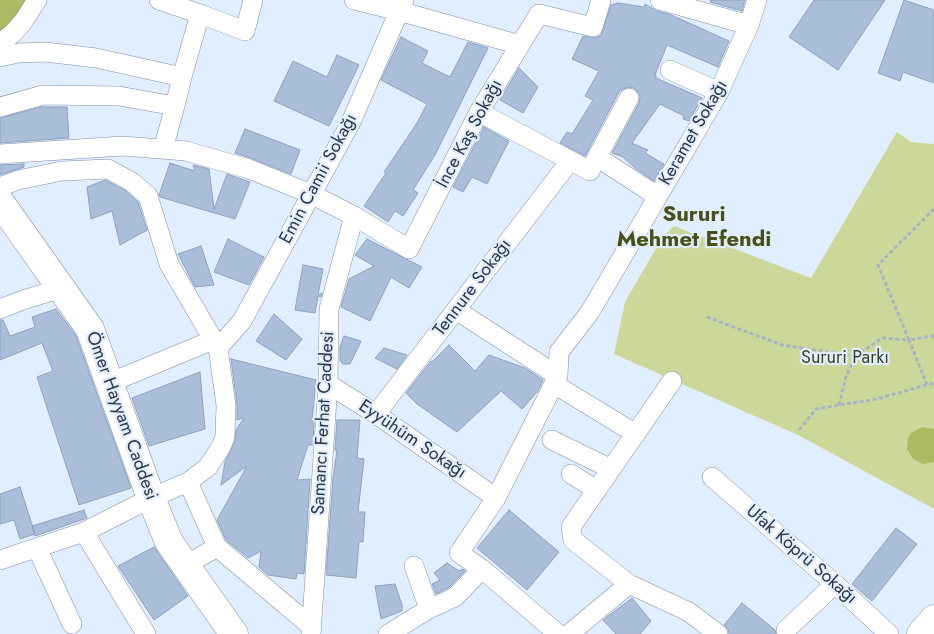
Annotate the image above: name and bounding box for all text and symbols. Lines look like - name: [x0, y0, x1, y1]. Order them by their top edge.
- street label: İnce Kaş Sokağı: [432, 76, 508, 192]
- street label: Keramet Sokağı: [655, 77, 733, 189]
- street label: Emin Camii Sokağı: [276, 110, 362, 248]
- district label: Sururi Mehmet Efendi: [617, 203, 771, 255]
- street label: Tennure Sokağı: [429, 235, 517, 341]
- street label: Ömer Hayyam Caddesi: [80, 329, 162, 503]
- street label: Samancı Ferhat Caddesi: [308, 331, 340, 515]
- park label: Sururi Parkı: [801, 348, 889, 370]
- street label: Eyyühüm Sokağı: [354, 396, 470, 484]
- street label: Ufak Köprü Sokağı: [741, 501, 861, 609]

